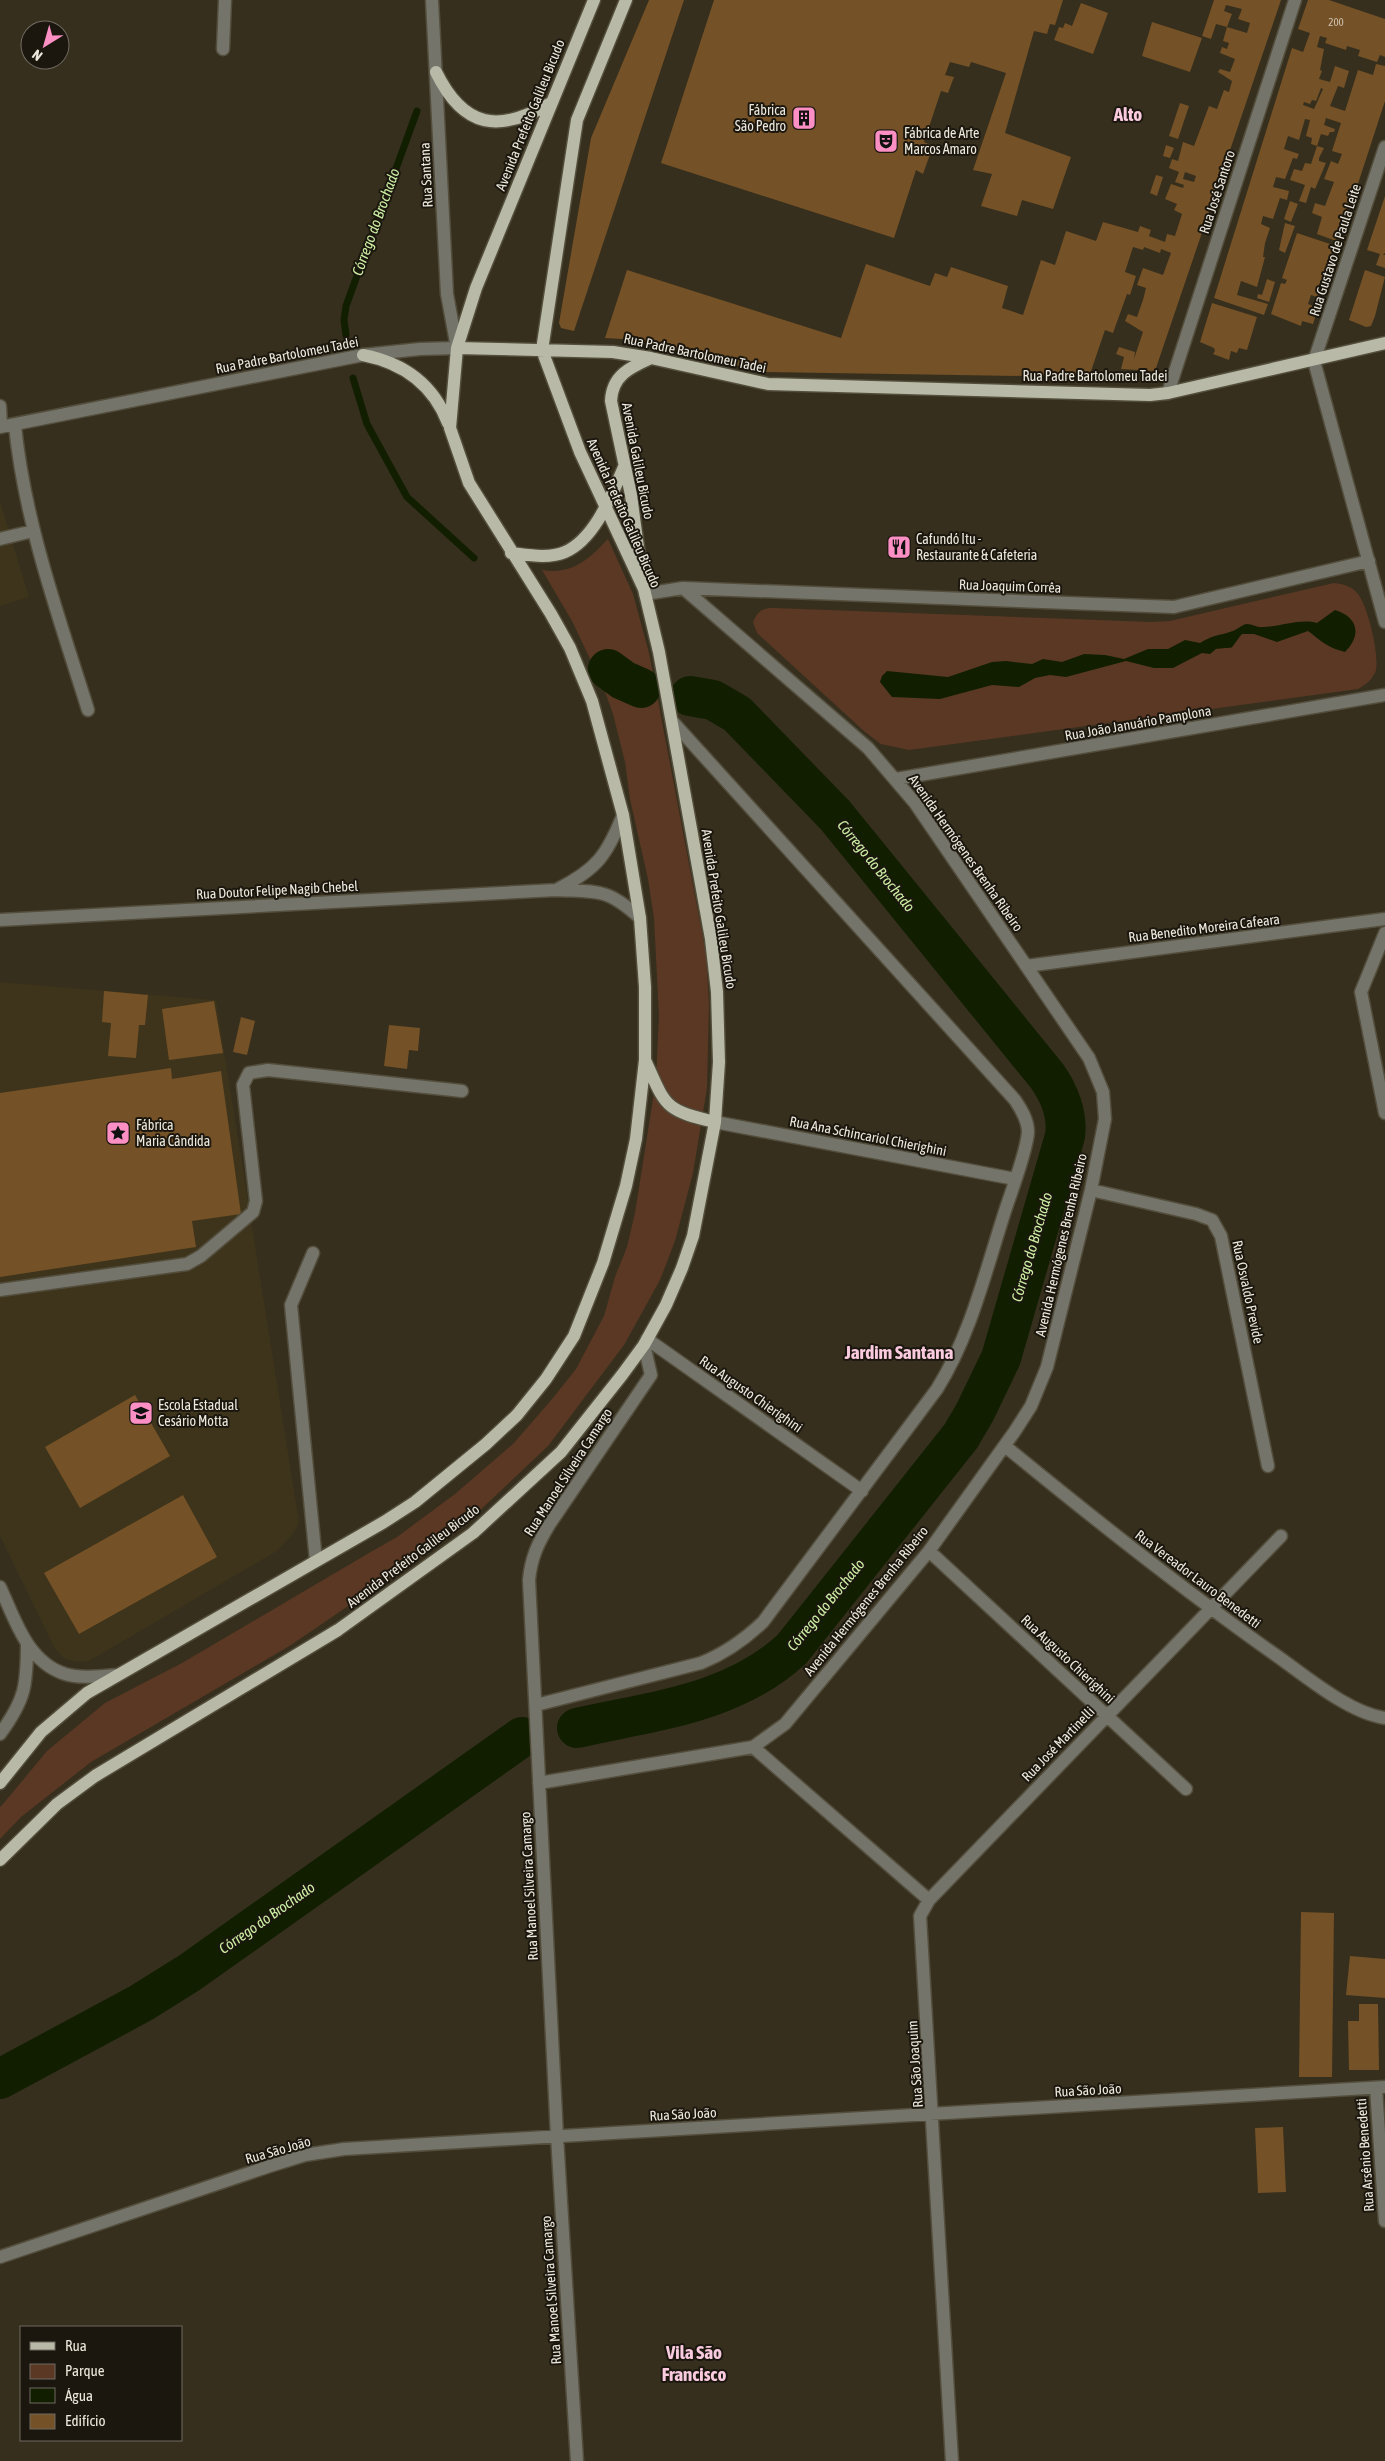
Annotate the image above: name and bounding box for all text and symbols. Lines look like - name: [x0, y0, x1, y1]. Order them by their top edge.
- house number: 200: [1328, 16, 1344, 28]
- north arrow: [20, 20, 70, 70]
- street label: Avenida Prefeito Galileu Bicudo: [492, 37, 568, 193]
- text: N: [29, 47, 45, 64]
- place label: Fábrica São Pedro: [735, 102, 786, 134]
- district label: Alto: [1113, 103, 1142, 125]
- building icon: Fábrica São Pedro: [791, 105, 817, 131]
- place label: Fábrica de Arte Marcos Amaro: [904, 125, 979, 157]
- theatre icon: Fábrica de Arte Marcos Amaro: [873, 128, 899, 154]
- street label: Rua Santana: [416, 142, 436, 208]
- street label: Rua José Santoro: [1196, 148, 1238, 236]
- water label: Córrego do Brochado: [348, 166, 403, 278]
- street label: Rua Gustavo de Paula Leite: [1306, 182, 1364, 318]
- street label: Rua Padre Bartolomeu Tadei: [622, 330, 768, 376]
- street label: Rua Padre Bartolomeu Tadei: [214, 333, 360, 377]
- street label: Rua Padre Bartolomeu Tadei: [1022, 368, 1168, 384]
- street label: Avenida Galileu Bicudo: [619, 401, 657, 521]
- street label: Avenida Prefeito Galileu Bicudo: [584, 436, 664, 590]
- place label: Cafundó Itu - Restaurante & Cafeteria: [916, 531, 1037, 563]
- restaurant icon: Cafundó Itu - Restaurante & Cafeteria: [886, 534, 912, 560]
- street label: Rua Joaquim Corrêa: [959, 576, 1061, 596]
- street label: Rua João Januário Pamplona: [1064, 702, 1212, 744]
- street label: Avenida Hermógenes Brenha Ribeiro: [906, 772, 1026, 934]
- water label: Córrego do Brochado: [834, 816, 919, 915]
- street label: Avenida Prefeito Galileu Bicudo: [698, 828, 740, 990]
- street label: Rua Doutor Felipe Nagib Chebel: [196, 878, 359, 902]
- street label: Rua Benedito Moreira Cafeara: [1127, 911, 1281, 945]
- street label: Rua Ana Schincariol Chierighini: [788, 1113, 948, 1159]
- place label: Fábrica Maria Cândida: [136, 1117, 210, 1149]
- place icon: Fábrica Maria Cândida: [105, 1120, 131, 1146]
- street label: Avenida Hermógenes Brenha Ribeiro: [1032, 1152, 1090, 1338]
- water label: Córrego do Brochado: [1008, 1190, 1055, 1303]
- street label: Rua Osvaldo Previde: [1229, 1239, 1267, 1345]
- district label: Jardim Santana: [844, 1341, 953, 1363]
- street label: Rua Augusto Chierighini: [696, 1352, 806, 1436]
- place label: Escola Estadual Cesário Motta: [158, 1397, 238, 1429]
- school or university icon: Escola Estadual Cesário Motta: [128, 1400, 154, 1426]
- street label: Rua Manoel Silveira Camargo: [521, 1405, 615, 1539]
- street label: Avenida Prefeito Galileu Bicudo: [344, 1501, 482, 1611]
- street label: Avenida Hermógenes Brenha Ribeiro: [801, 1523, 931, 1679]
- street label: Rua Vereador Lauro Benedetti: [1132, 1527, 1264, 1631]
- water label: Córrego do Brochado: [783, 1555, 868, 1654]
- street label: Rua Augusto Chierighini: [1018, 1612, 1118, 1706]
- street label: Rua José Martinelli: [1018, 1703, 1098, 1785]
- street label: Rua Manoel Silveira Camargo: [517, 1811, 541, 1961]
- water label: Córrego do Brochado: [216, 1878, 318, 1957]
- street label: Rua São Joaquim: [904, 2020, 926, 2108]
- street label: Rua São João: [1054, 2080, 1122, 2100]
- street label: Rua Arsênio Benedetti: [1353, 2098, 1377, 2212]
- street label: Rua São João: [649, 2104, 717, 2124]
- street label: Rua São João: [243, 2133, 313, 2167]
- street label: Rua Manoel Silveira Camargo: [538, 2215, 564, 2365]
- legend: [20, 2326, 182, 2441]
- text: Rua: [65, 2337, 87, 2354]
- district label: Vila São Francisco: [662, 2341, 726, 2385]
- text: Parque: [65, 2362, 105, 2379]
- text: Água: [65, 2387, 93, 2404]
- text: Edifício: [65, 2412, 106, 2429]

